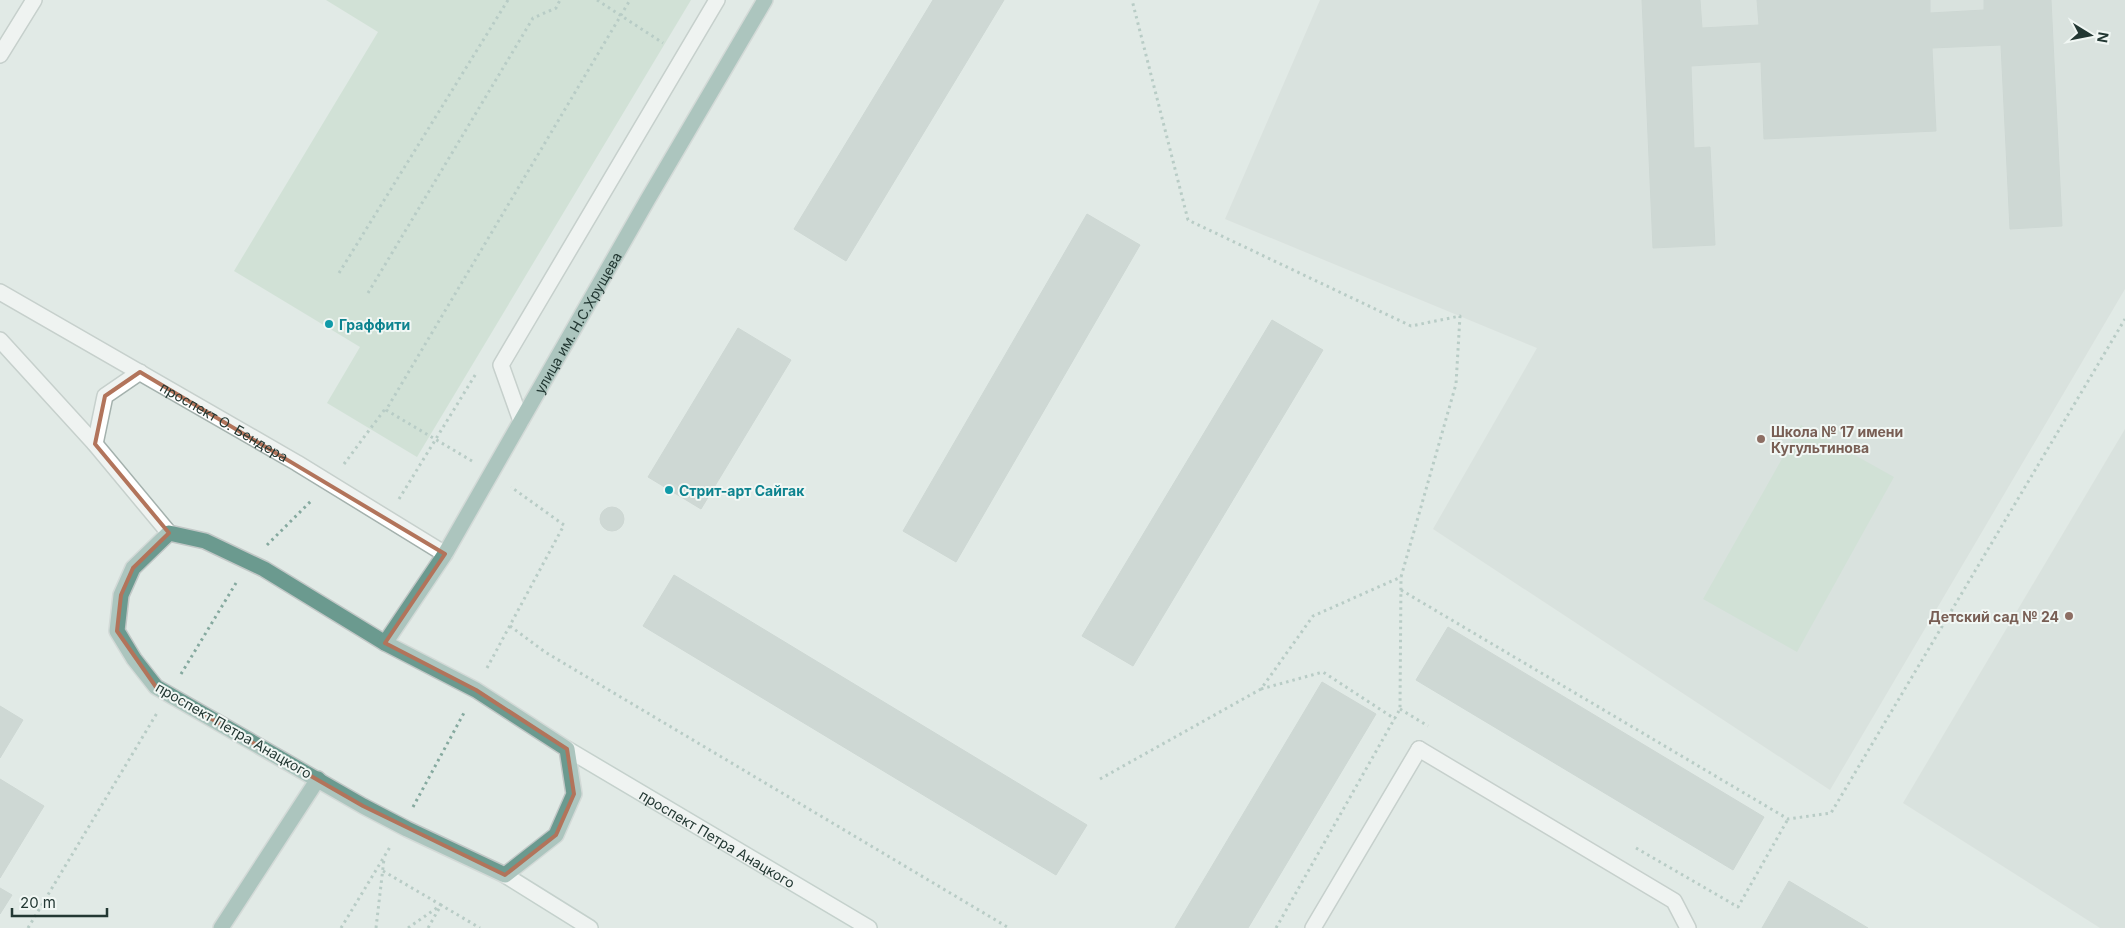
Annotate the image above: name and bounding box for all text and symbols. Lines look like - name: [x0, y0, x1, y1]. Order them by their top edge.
- north arrow: [2065, 10, 2115, 60]
- text: N: [2094, 31, 2113, 44]
- street label: улица им. Н.С.Хрущева: [530, 249, 625, 396]
- place label: Граффити: [339, 316, 410, 333]
- marker: Граффити: [323, 318, 335, 330]
- street label: проспект О. Бендера: [157, 378, 291, 465]
- place label: Школа № 17 имени Кугультинова: [1771, 423, 1903, 456]
- marker: Школа № 17 имени Кугультинова: [1755, 433, 1767, 445]
- place label: Стрит-арт Сайгак: [679, 482, 805, 499]
- marker: Стрит-арт Сайгак: [663, 484, 675, 496]
- place label: Детский сад № 24: [1929, 608, 2059, 625]
- marker: Детский сад № 24: [2063, 610, 2075, 622]
- street label: проспект Петра Анацкого: [153, 678, 315, 782]
- street label: проспект Петра Анацкого: [637, 786, 798, 891]
- scale bar: [12, 886, 108, 918]
- text: 20 m: [20, 893, 56, 912]

